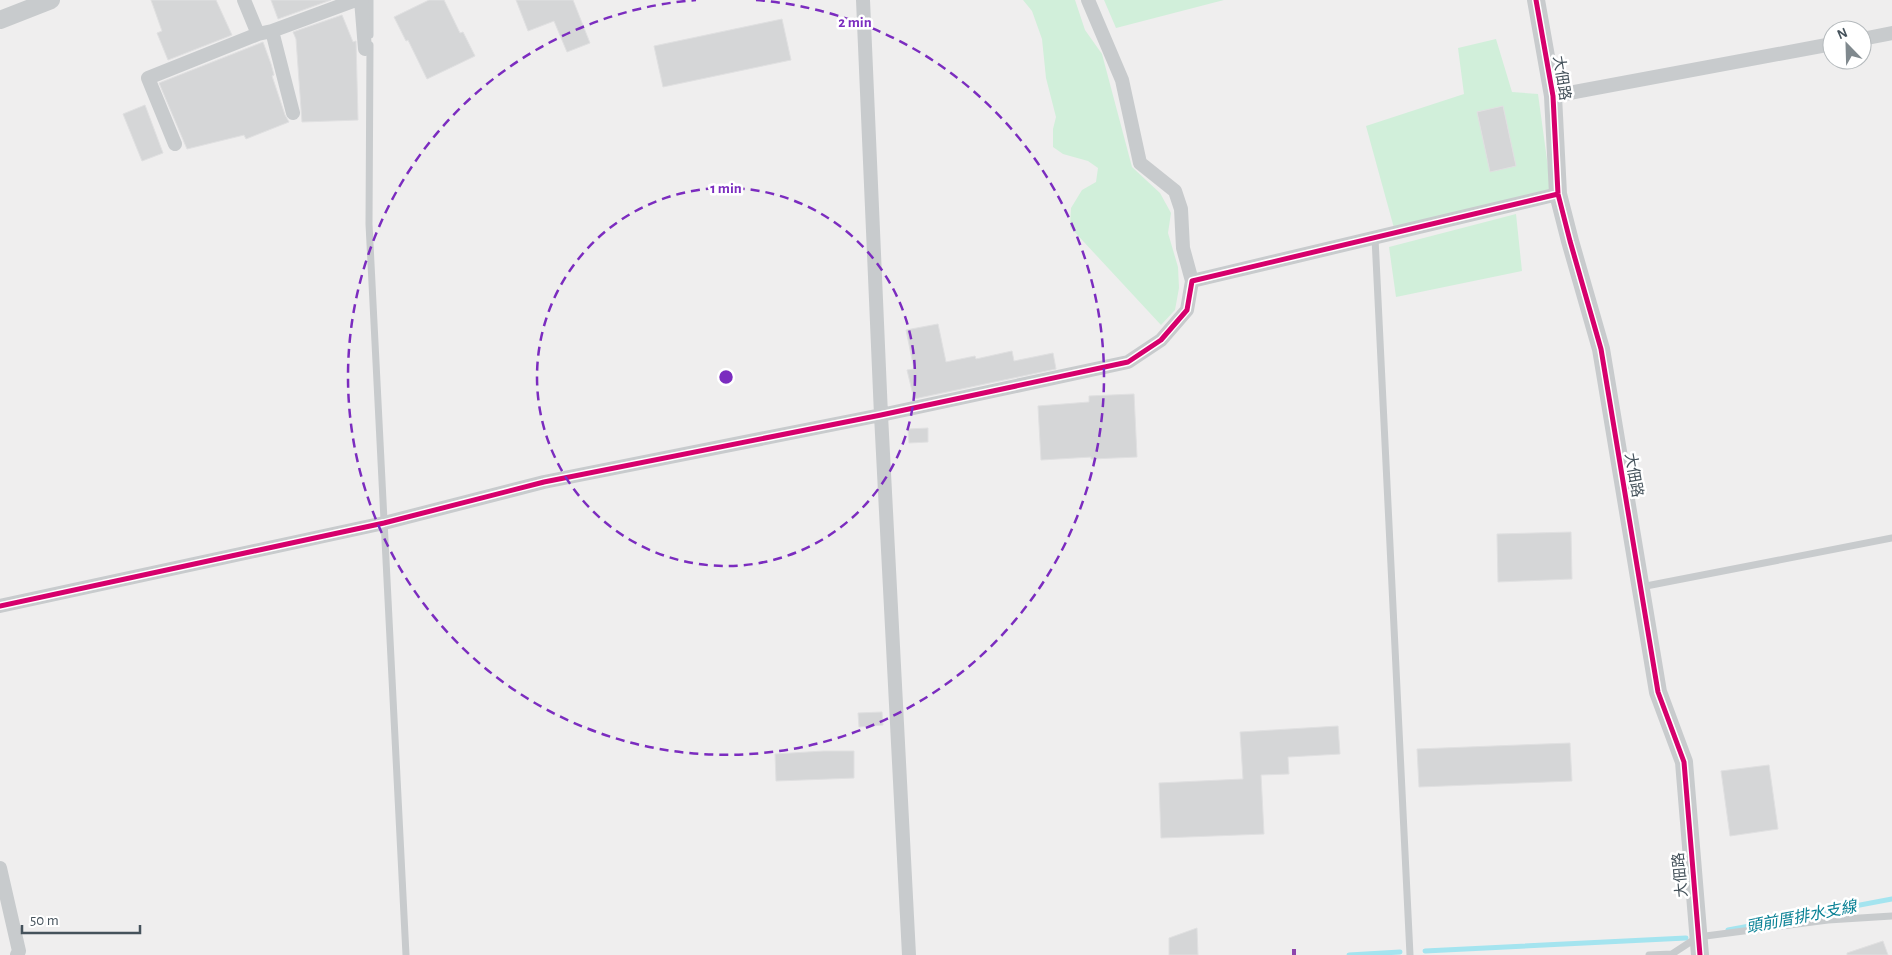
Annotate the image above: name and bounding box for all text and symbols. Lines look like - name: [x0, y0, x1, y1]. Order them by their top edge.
- text: 2 min: [838, 15, 872, 30]
- north arrow: [1822, 20, 1872, 70]
- text: N: [1835, 26, 1850, 42]
- street label: 大佃路: [1551, 55, 1573, 101]
- text: 1 min: [710, 181, 742, 196]
- centre of rings: [717, 368, 735, 386]
- street label: 大佃路: [1622, 451, 1646, 499]
- street label: 大佃路: [1670, 852, 1690, 898]
- water label: 頭前厝排水支線: [1744, 897, 1860, 936]
- scale bar: [22, 902, 140, 934]
- text: 50 m: [30, 913, 59, 928]

